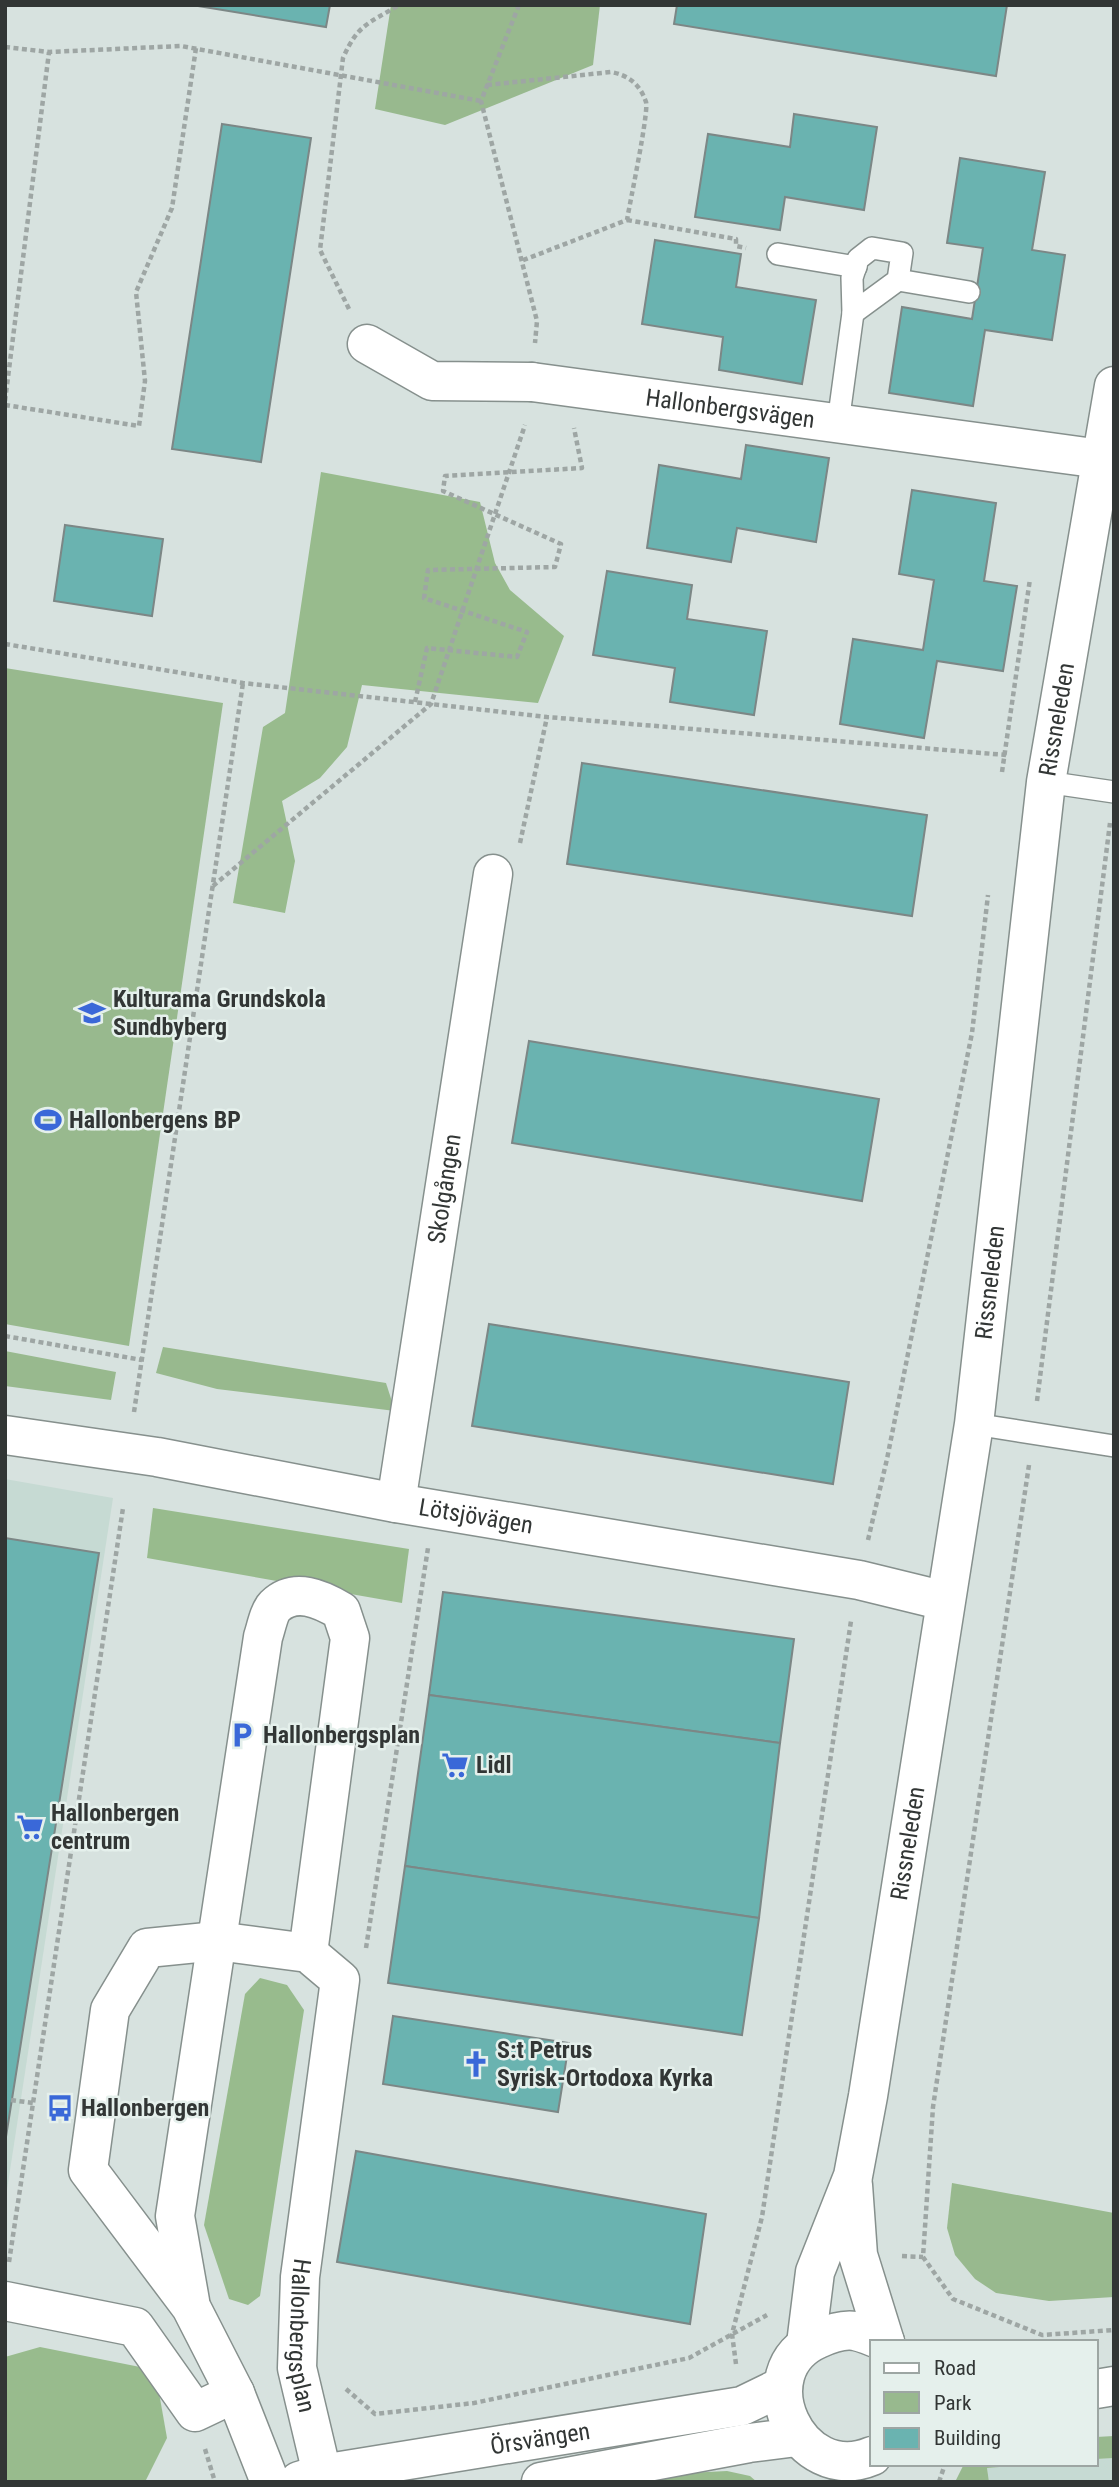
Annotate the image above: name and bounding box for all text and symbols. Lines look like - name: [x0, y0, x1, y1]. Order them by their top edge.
- street label: Hallonbergsvägen: [644, 384, 816, 434]
- street label: Rissneleden: [1033, 661, 1080, 778]
- place label: Kulturama Grundskola Sundbyberg: [113, 985, 326, 1041]
- school or university icon: Kulturama Grundskola Sundbyberg: [77, 998, 107, 1028]
- sports icon: Hallonbergens BP: [33, 1105, 63, 1135]
- place label: Hallonbergens BP: [69, 1106, 241, 1134]
- street label: Skolgången: [422, 1132, 467, 1245]
- street label: Rissneleden: [970, 1224, 1010, 1341]
- street label: Lötsjövägen: [417, 1493, 535, 1540]
- parking icon: Hallonbergsplan: [227, 1720, 257, 1750]
- place label: Hallonbergsplan: [263, 1721, 420, 1749]
- supermarket icon: Lidl: [440, 1750, 470, 1780]
- place label: Lidl: [476, 1751, 511, 1779]
- street label: Rissneleden: [885, 1785, 931, 1902]
- place label: Hallonbergen centrum: [51, 1799, 179, 1855]
- supermarket icon: Hallonbergen centrum: [15, 1812, 45, 1842]
- place label: S:t Petrus Syrisk-Ortodoxa Kyrka: [497, 2036, 713, 2092]
- church icon: S:t Petrus Syrisk-Ortodoxa Kyrka: [461, 2049, 491, 2079]
- bus stop icon: Hallonbergen: [45, 2093, 75, 2123]
- place label: Hallonbergen: [81, 2094, 209, 2122]
- street label: Hallonbergsplan: [283, 2257, 321, 2415]
- legend: [870, 2340, 1098, 2466]
- text: Road: [934, 2356, 976, 2380]
- text: Park: [934, 2391, 972, 2415]
- street label: Örsvängen: [488, 2417, 592, 2461]
- text: Building: [934, 2426, 1001, 2450]

